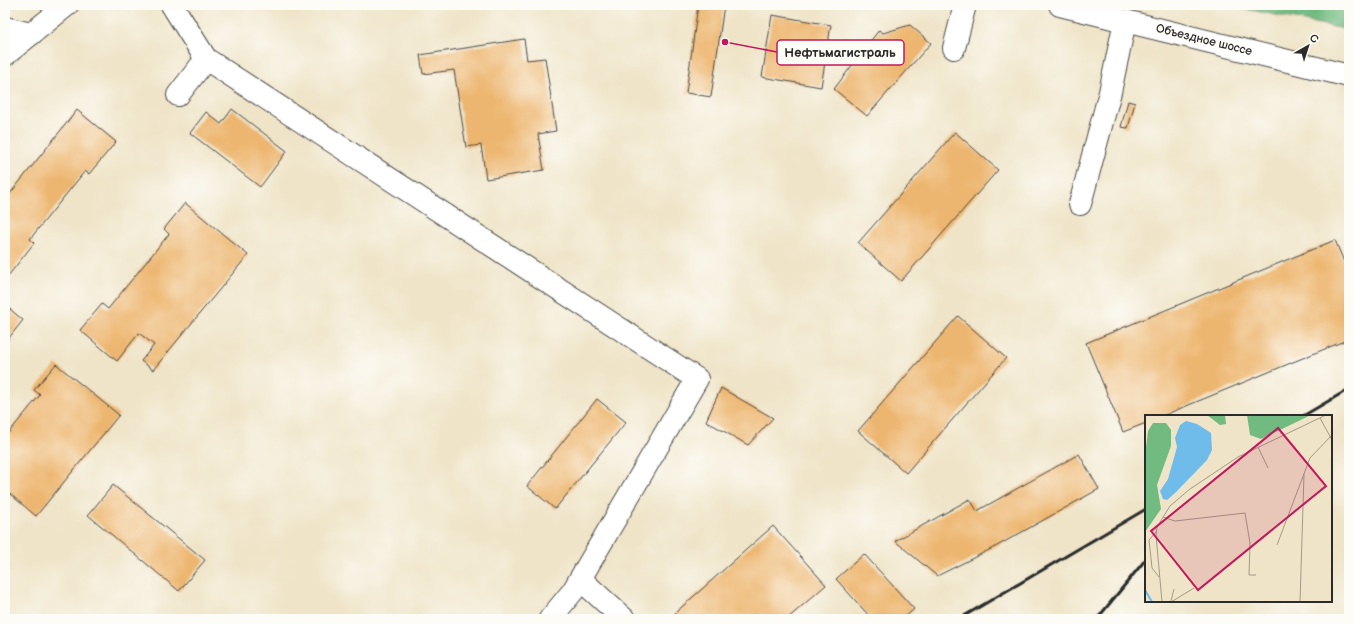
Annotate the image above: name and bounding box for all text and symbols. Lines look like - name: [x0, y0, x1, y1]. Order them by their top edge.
- street label: Объездное шоссе: [1154, 21, 1254, 59]
- north arrow: [1288, 26, 1328, 66]
- text: С: [1307, 31, 1321, 46]
- callout: Нефтьмагистраль: [777, 40, 904, 65]
- text: Нефтьмагистраль: [784, 45, 896, 61]
- inset map: [1145, 415, 1332, 602]

